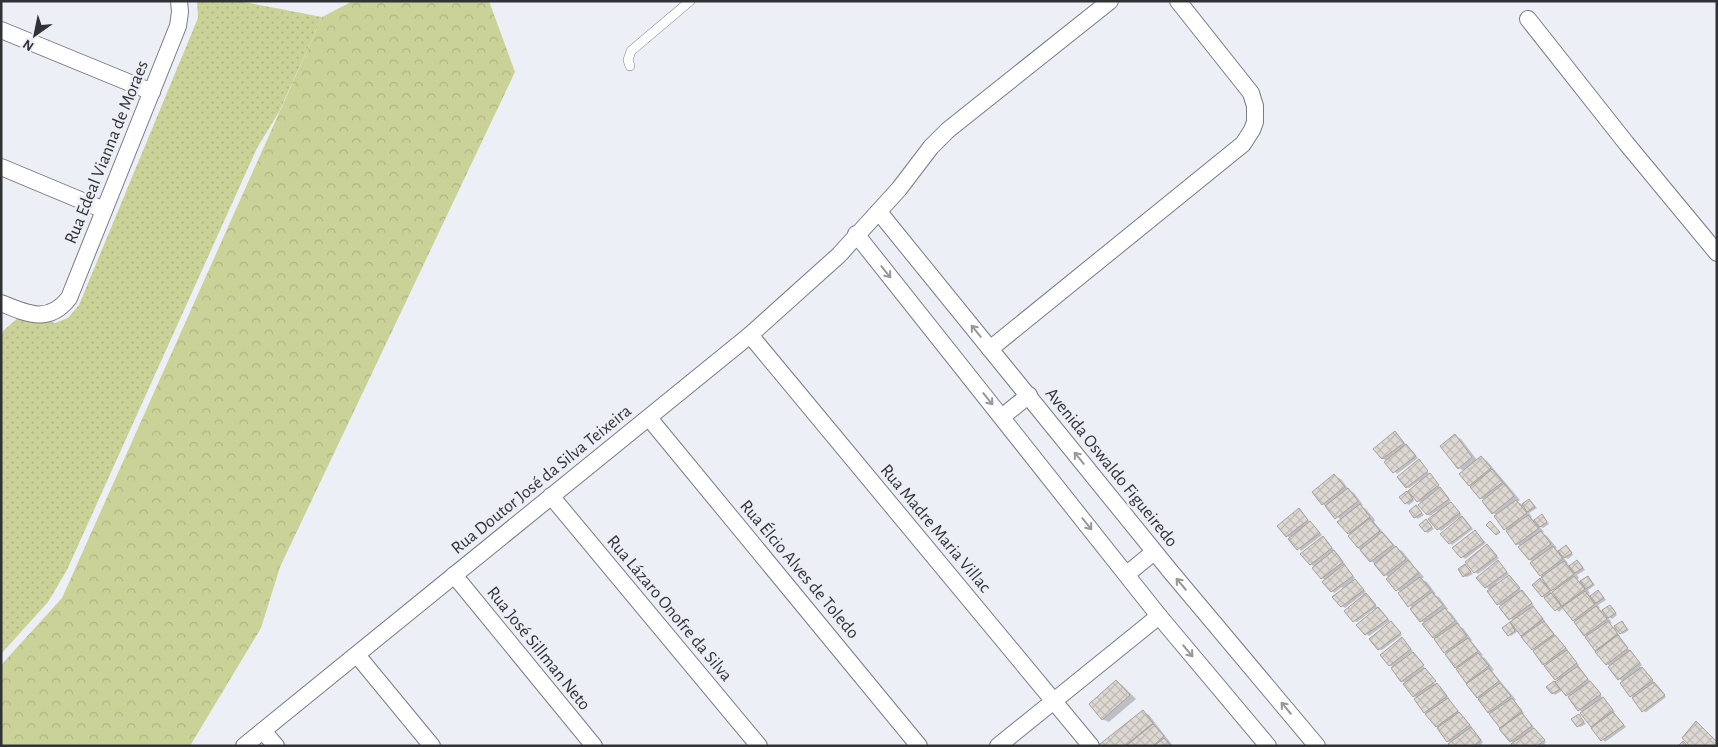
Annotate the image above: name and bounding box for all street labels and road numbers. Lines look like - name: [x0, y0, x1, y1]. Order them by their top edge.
- street label: Rua Edeal Vianna de Moraes: [62, 58, 152, 247]
- street label: Avenida Oswaldo Figueiredo: [1042, 385, 1181, 551]
- street label: Rua Doutor José da Silva Teixeira: [448, 402, 635, 558]
- street label: Rua Madre Maria Villac: [877, 461, 994, 596]
- street label: Rua Élcio Alves de Toledo: [736, 495, 865, 642]
- street label: Rua Lázaro Onofre da Silva: [603, 532, 735, 685]
- street label: Rua José Sillman Neto: [483, 583, 594, 714]

